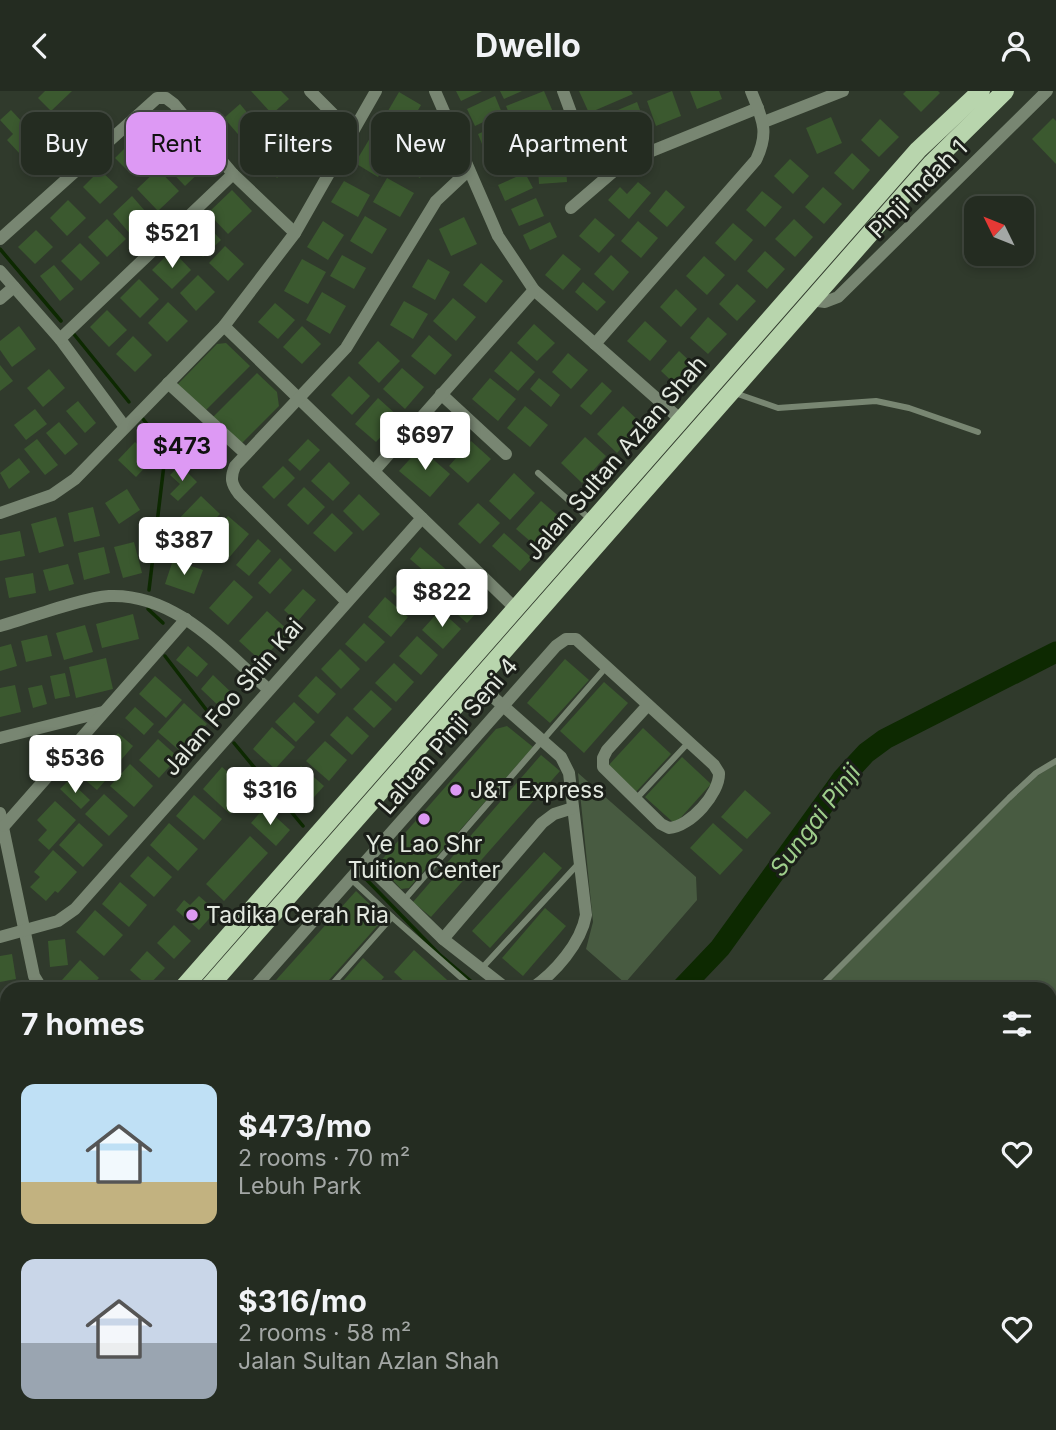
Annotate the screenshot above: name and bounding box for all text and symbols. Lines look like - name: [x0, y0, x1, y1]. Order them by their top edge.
- text: Dwello: [475, 26, 581, 65]
- icon: back: [21, 27, 59, 65]
- icon: person: [997, 27, 1035, 65]
- chip: Buy: [21, 112, 112, 175]
- chip: Rent: [126, 112, 226, 175]
- chip: Filters: [240, 112, 357, 175]
- chip: New: [371, 112, 470, 175]
- chip: Apartment: [484, 112, 652, 175]
- street label: Pinji Indah 1: [863, 134, 973, 244]
- north arrow: [964, 196, 1034, 266]
- map controls: [964, 196, 1034, 266]
- pin: $521: [131, 211, 213, 270]
- text: $521: [145, 219, 199, 247]
- street label: Jalan Sultan Azlan Shah: [520, 350, 712, 566]
- pin: $697: [384, 413, 466, 472]
- text: $697: [396, 421, 454, 449]
- pin: $473: [141, 423, 223, 483]
- text: $473: [153, 432, 211, 460]
- pin: $387: [143, 517, 225, 577]
- text: $387: [155, 526, 213, 554]
- pin: $822: [401, 569, 483, 629]
- text: $822: [412, 578, 472, 606]
- street label: Jalan Foo Shin Kai: [157, 613, 309, 781]
- street label: Laluan Pinji Seni 4: [372, 652, 524, 820]
- pin: $536: [34, 735, 116, 795]
- text: $536: [45, 744, 105, 772]
- water label: Sungai Pinji: [763, 757, 867, 882]
- pin: $316: [229, 767, 311, 827]
- text: $316: [243, 776, 297, 804]
- place label: J&T Express: [470, 776, 604, 804]
- marker: J&T Express: [448, 782, 464, 798]
- marker: Ye Lao Shr Tuition Center: [416, 811, 432, 827]
- place label: Ye Lao Shr Tuition Center: [348, 830, 501, 884]
- place label: Tadika Cerah Ria: [206, 901, 389, 929]
- marker: Tadika Cerah Ria: [184, 907, 200, 923]
- icon: filters: [998, 1005, 1036, 1043]
- text: 7 homes: [21, 1006, 145, 1042]
- text: $473/mo: [238, 1108, 372, 1144]
- icon: home: [77, 1112, 161, 1196]
- icon: heart: [998, 1135, 1036, 1173]
- text: 2 rooms · 70 m²: [238, 1144, 410, 1172]
- text: Lebuh Park: [238, 1172, 361, 1200]
- text: $316/mo: [238, 1283, 367, 1319]
- icon: home: [77, 1287, 161, 1371]
- icon: heart: [998, 1310, 1036, 1348]
- text: 2 rooms · 58 m²: [238, 1319, 411, 1347]
- text: Jalan Sultan Azlan Shah: [238, 1347, 499, 1375]

